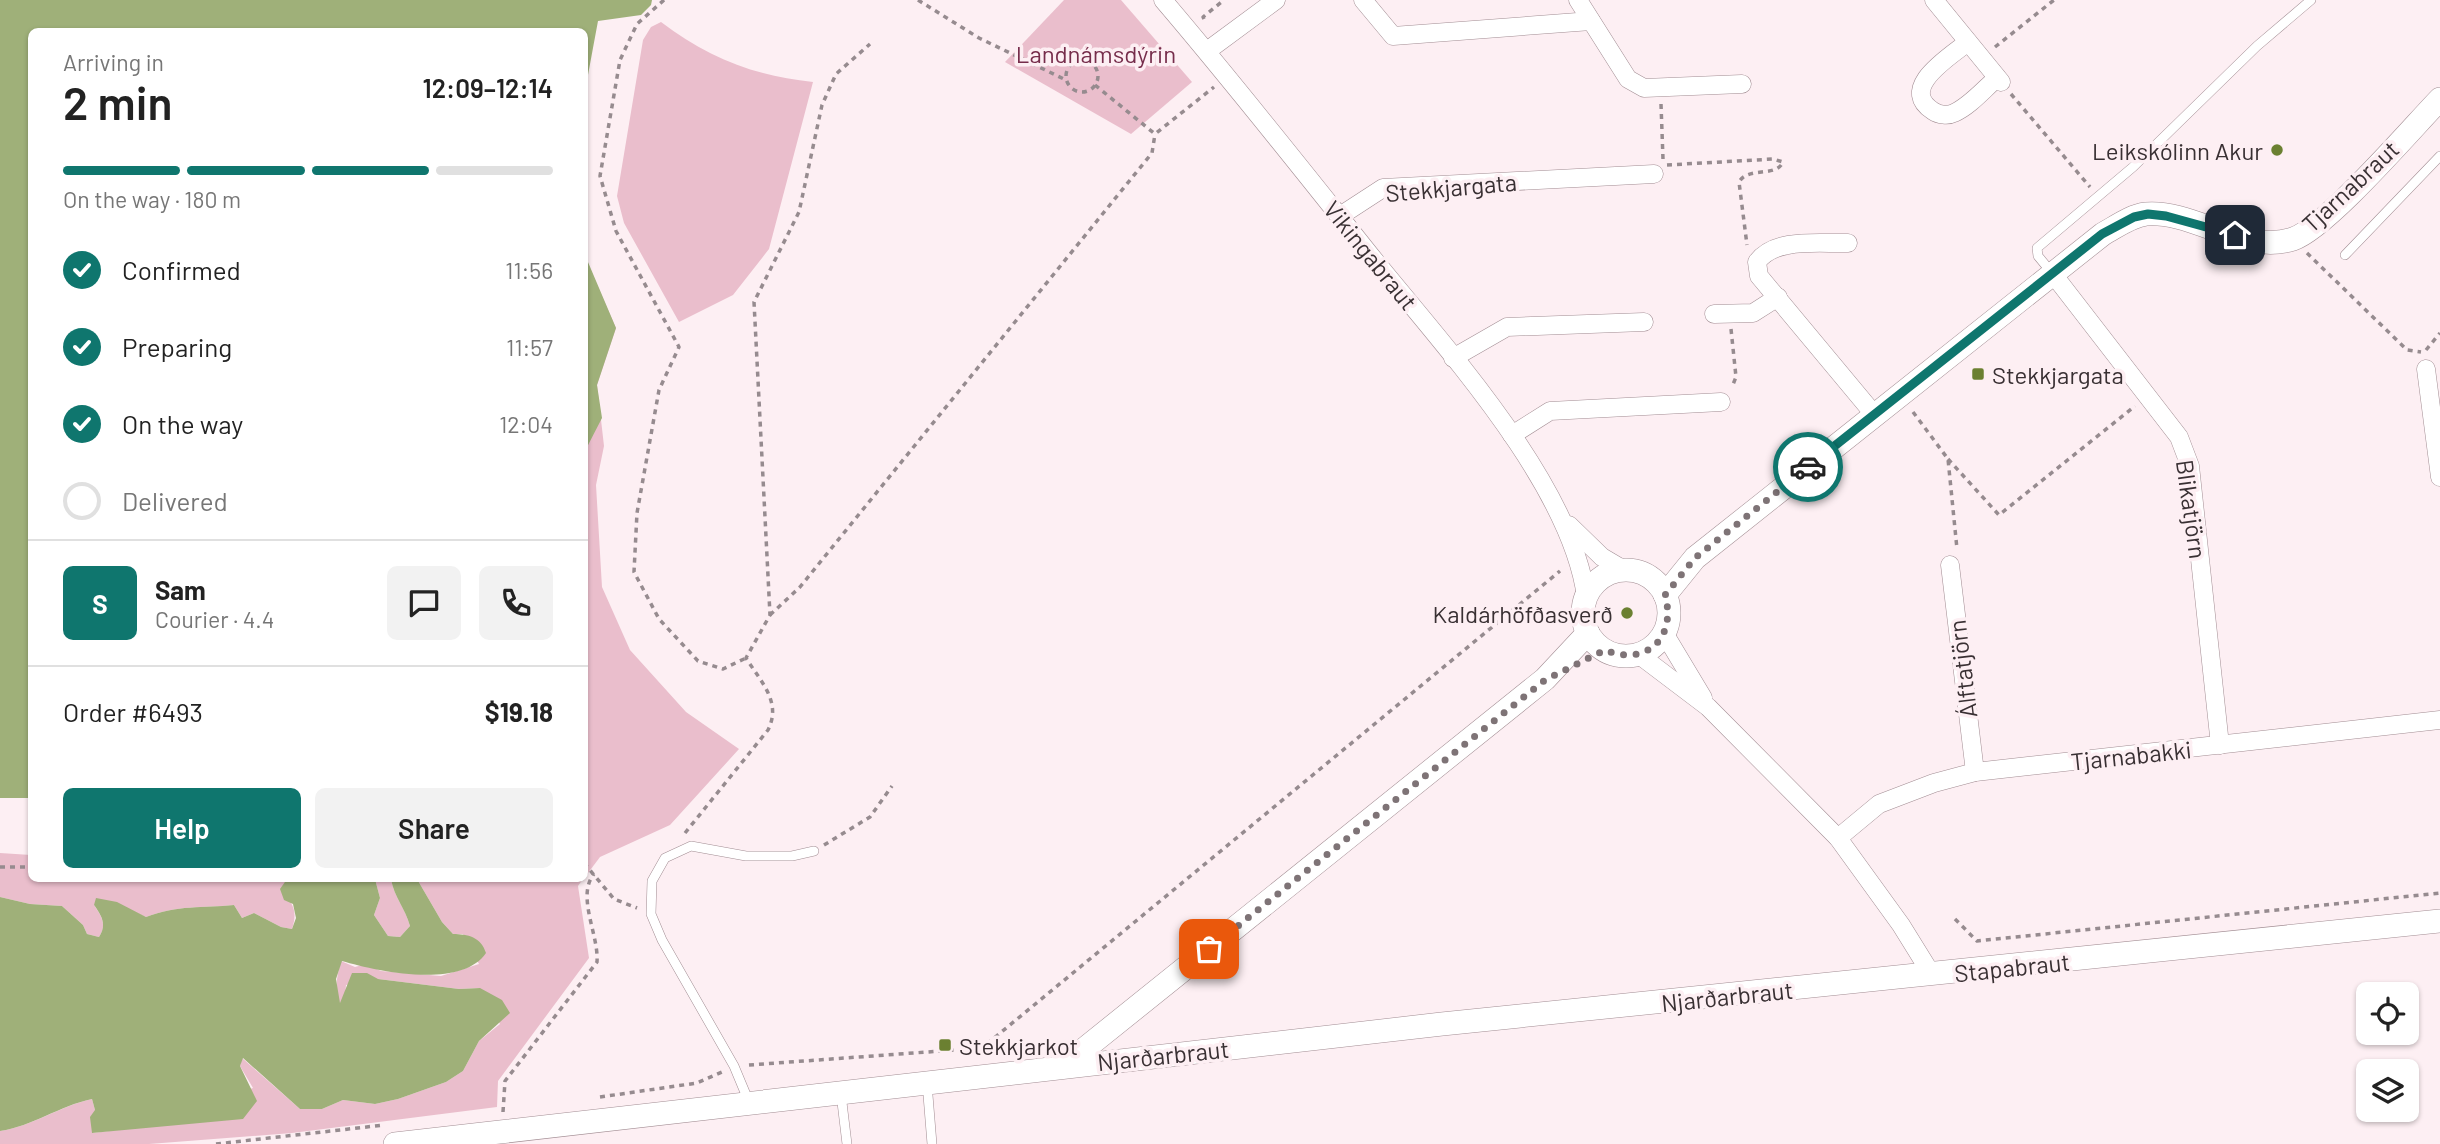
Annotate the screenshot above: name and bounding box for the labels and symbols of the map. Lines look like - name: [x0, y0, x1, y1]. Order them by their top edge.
- park label: Landnámsdýrin: [1016, 39, 1176, 68]
- street label: Tjarnabraut: [2296, 134, 2404, 238]
- place label: Leikskólinn Akur: [2092, 136, 2263, 165]
- marker: Leikskólinn Akur: [2269, 142, 2285, 158]
- street label: Stekkjargata: [1384, 167, 1518, 207]
- street label: Vikingabraut: [1318, 195, 1424, 315]
- pin: [2205, 205, 2265, 265]
- place label: Stekkjargata: [1992, 360, 2124, 389]
- marker: Stekkjargata: [1970, 366, 1986, 382]
- courier: [1773, 432, 1843, 502]
- street label: Blikatjörn: [2171, 458, 2213, 560]
- place label: Kaldárhöfðasverð: [1433, 599, 1613, 628]
- marker: Kaldárhöfðasverð: [1619, 605, 1635, 621]
- street label: Álftatjörn: [1942, 618, 1982, 720]
- street label: Tjarnabakki: [2069, 734, 2193, 776]
- pin: [1179, 919, 1239, 979]
- street label: Stapabraut: [1953, 947, 2071, 987]
- street label: Njarðarbraut: [1660, 975, 1794, 1017]
- place label: Stekkjarkot: [959, 1031, 1078, 1060]
- street label: Njarðarbraut: [1096, 1034, 1230, 1076]
- marker: Stekkjarkot: [937, 1037, 953, 1053]

